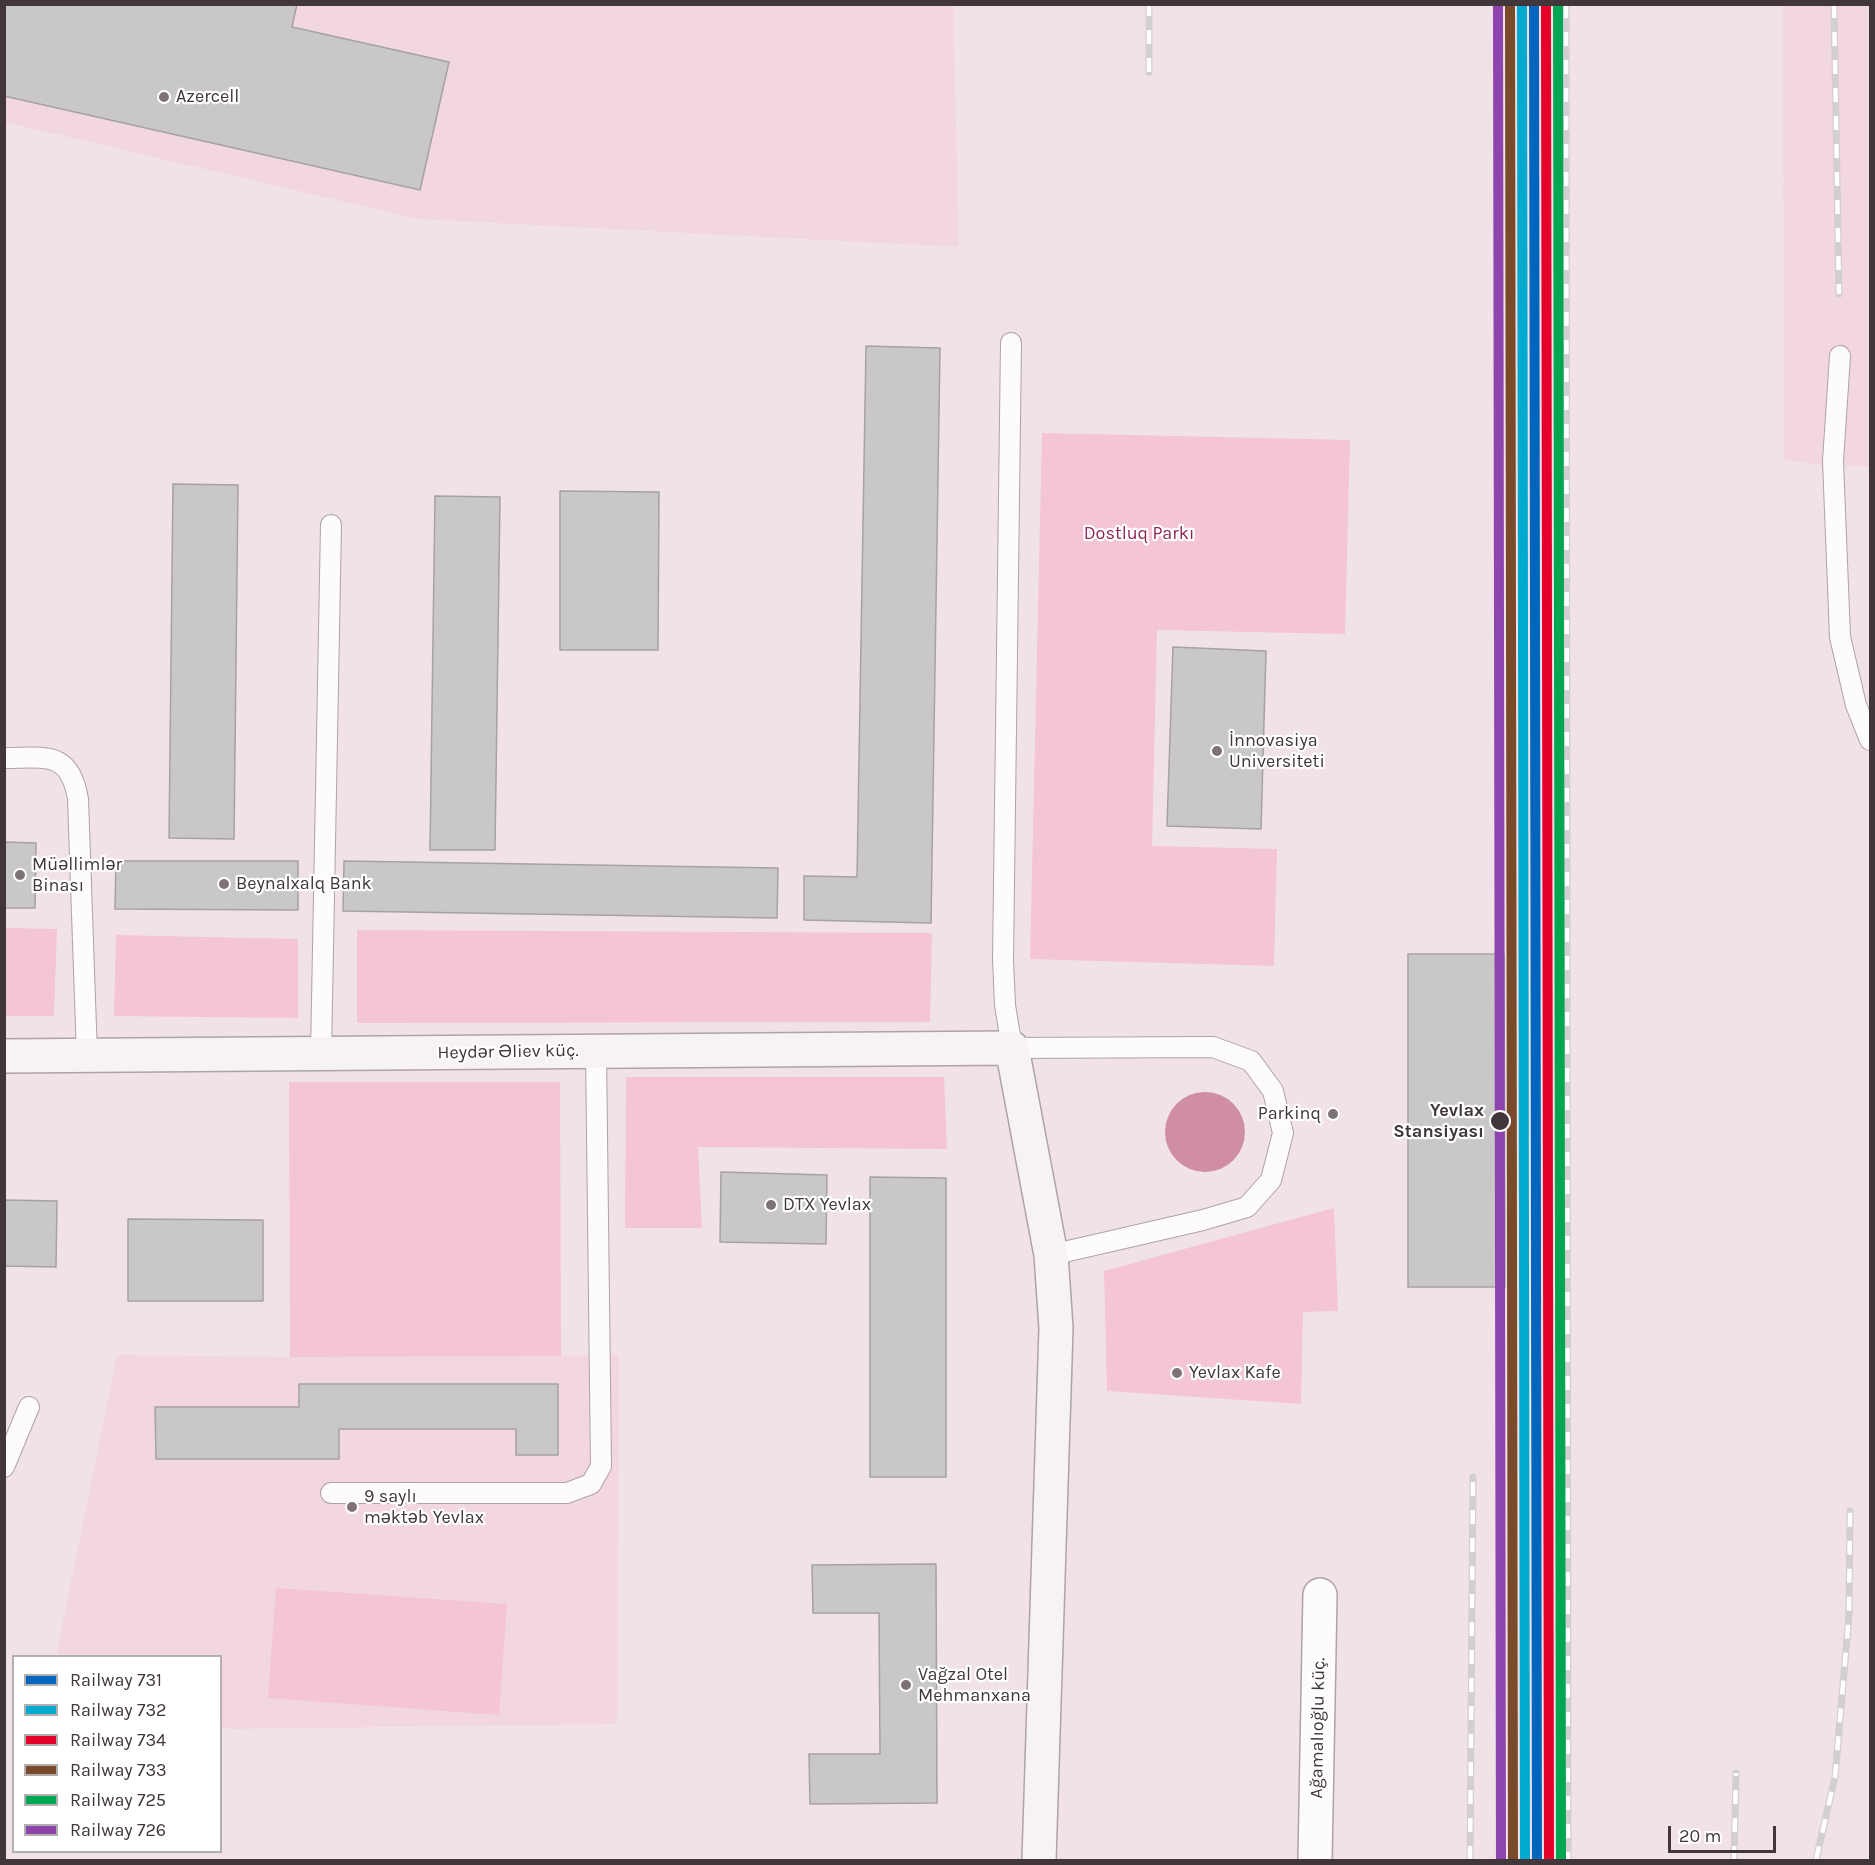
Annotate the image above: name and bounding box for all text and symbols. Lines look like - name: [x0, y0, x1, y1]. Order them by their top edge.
- place label: Azercell: [176, 86, 239, 108]
- marker: Azercell: [157, 90, 171, 104]
- park label: Dostluq Parkı: [1084, 523, 1194, 545]
- place label: İnnovasiya Universiteti: [1229, 730, 1325, 772]
- marker: İnnovasiya Universiteti: [1210, 744, 1224, 758]
- place label: Müəllimlər Binası: [32, 854, 122, 896]
- marker: Müəllimlər Binası: [13, 868, 27, 882]
- place label: Beynalxalq Bank: [236, 873, 372, 895]
- marker: Beynalxalq Bank: [217, 877, 231, 891]
- street label: Heydər Əliev küç.: [437, 1040, 579, 1064]
- place label: Yevlax Stansiyası: [1393, 1100, 1484, 1142]
- place label: Parkinq: [1258, 1103, 1321, 1125]
- marker: Parkinq: [1326, 1107, 1340, 1121]
- marker: Yevlax Stansiyası: [1489, 1110, 1511, 1132]
- place label: DTX Yevlax: [783, 1194, 871, 1216]
- marker: DTX Yevlax: [764, 1198, 778, 1212]
- place label: Yevlax Kafe: [1189, 1362, 1281, 1384]
- marker: Yevlax Kafe: [1170, 1366, 1184, 1380]
- place label: 9 saylı məktəb Yevlax: [364, 1486, 484, 1528]
- marker: 9 saylı məktəb Yevlax: [345, 1500, 359, 1514]
- legend: [12, 1655, 222, 1853]
- street label: Ağamalıoğlu küç.: [1306, 1657, 1330, 1799]
- place label: Vağzal Otel Mehmanxana: [918, 1664, 1031, 1706]
- text: Railway 731: [70, 1669, 162, 1691]
- marker: Vağzal Otel Mehmanxana: [899, 1678, 913, 1692]
- text: Railway 732: [70, 1699, 166, 1721]
- text: Railway 734: [70, 1729, 166, 1751]
- text: Railway 733: [70, 1759, 167, 1781]
- text: Railway 725: [70, 1789, 166, 1811]
- scale bar: [1671, 1814, 1779, 1852]
- text: Railway 726: [70, 1819, 166, 1841]
- text: 20 m: [1679, 1825, 1721, 1847]

